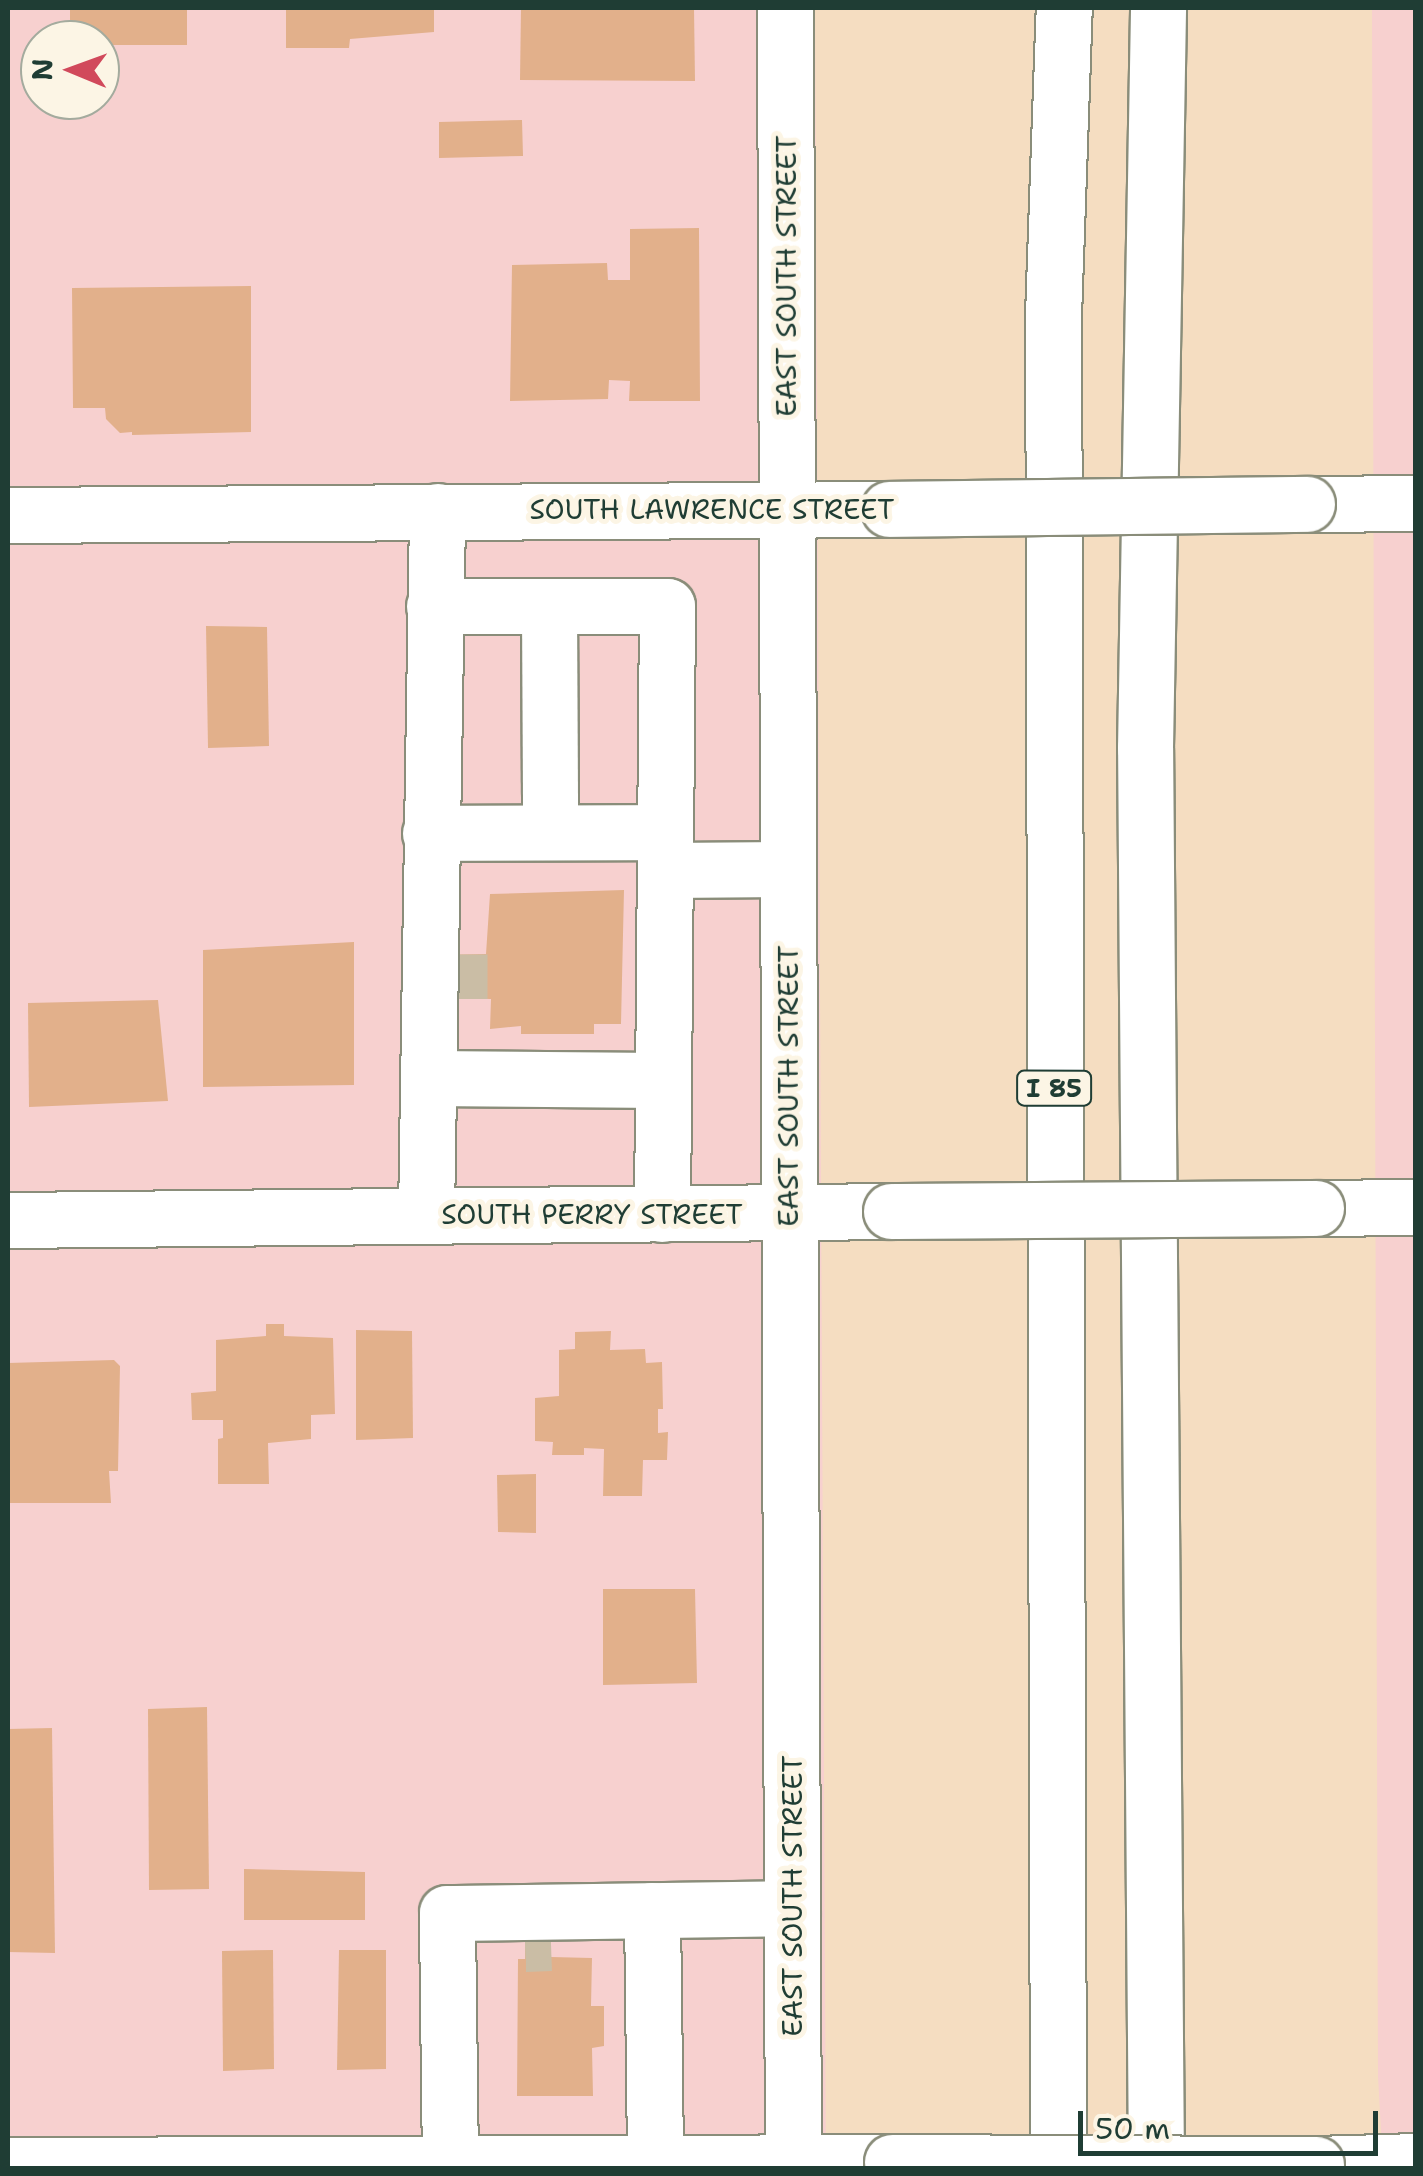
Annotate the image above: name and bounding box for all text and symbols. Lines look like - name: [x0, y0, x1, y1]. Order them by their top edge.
- north arrow: [20, 20, 120, 120]
- text: N: [23, 58, 61, 81]
- street label: EAST SOUTH STREET: [769, 135, 803, 417]
- street label: SOUTH LAWRENCE STREET: [529, 492, 895, 526]
- street label: EAST SOUTH STREET: [771, 945, 805, 1227]
- road number: I 85: [1014, 1068, 1094, 1108]
- street label: SOUTH PERRY STREET: [441, 1197, 743, 1231]
- street label: EAST SOUTH STREET: [775, 1755, 809, 2037]
- scale bar: [1083, 2091, 1383, 2153]
- text: 50 m: [1095, 2108, 1170, 2149]

